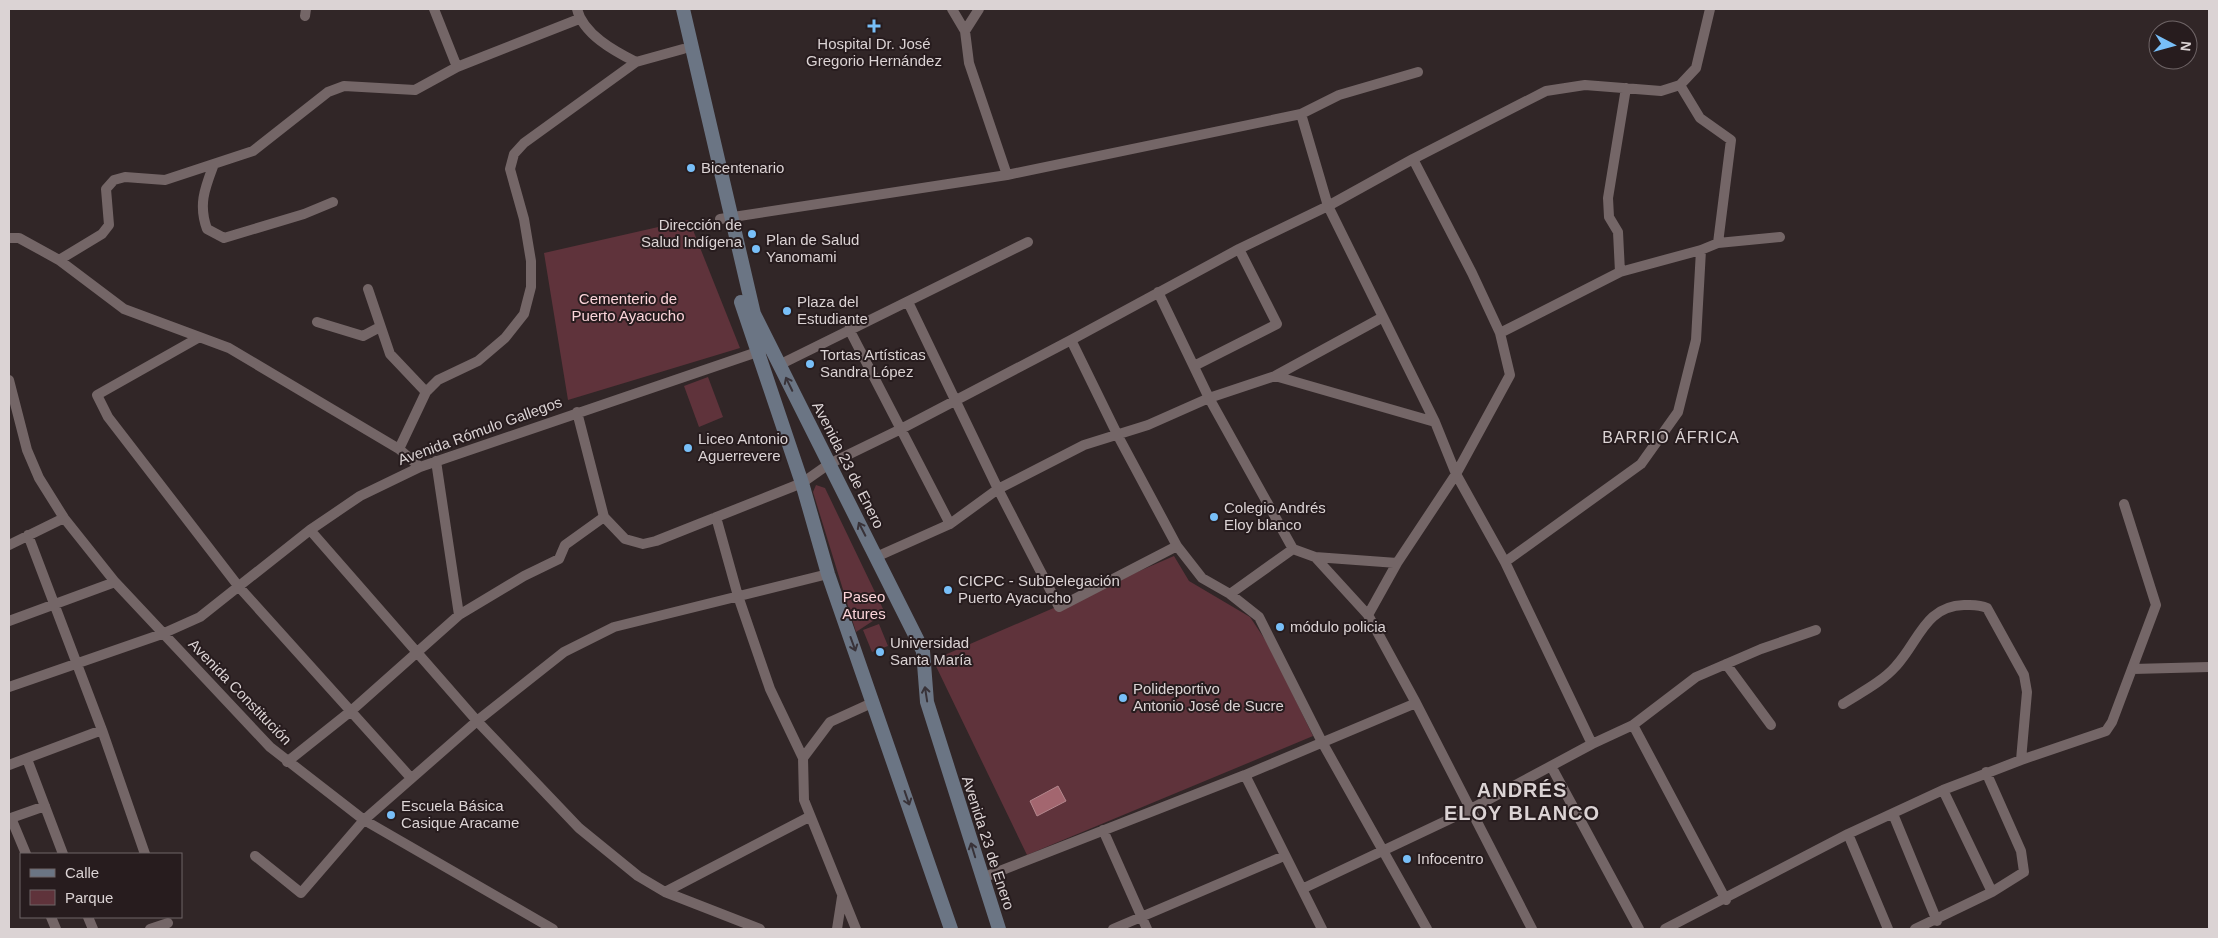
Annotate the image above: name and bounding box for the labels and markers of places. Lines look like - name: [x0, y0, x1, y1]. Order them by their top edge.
- marker: Hospital Dr. José Gregorio Hernández: [867, 19, 881, 33]
- place label: Hospital Dr. José Gregorio Hernández: [806, 35, 942, 69]
- place label: Bicentenario: [701, 159, 784, 176]
- marker: Bicentenario: [685, 162, 697, 174]
- place label: Dirección de Salud Indígena: [641, 216, 743, 250]
- marker: Dirección de Salud Indígena: [746, 228, 758, 240]
- place label: Plan de Salud Yanomami: [766, 231, 859, 265]
- marker: Plan de Salud Yanomami: [750, 243, 762, 255]
- place label: Plaza del Estudiante: [797, 293, 868, 327]
- marker: Plaza del Estudiante: [781, 305, 793, 317]
- place label: Tortas Artísticas Sandra López: [820, 346, 926, 380]
- marker: Tortas Artísticas Sandra López: [804, 358, 816, 370]
- place label: Liceo Antonio Aguerrevere: [698, 430, 788, 464]
- marker: Liceo Antonio Aguerrevere: [682, 442, 694, 454]
- place label: Colegio Andrés Eloy blanco: [1224, 499, 1326, 533]
- marker: Colegio Andrés Eloy blanco: [1208, 511, 1220, 523]
- place label: CICPC - SubDelegación Puerto Ayacucho: [958, 572, 1120, 606]
- marker: CICPC - SubDelegación Puerto Ayacucho: [942, 584, 954, 596]
- place label: módulo policia: [1290, 618, 1387, 635]
- marker: módulo policia: [1274, 621, 1286, 633]
- place label: Universidad Santa María: [890, 634, 972, 668]
- marker: Universidad Santa María: [874, 646, 886, 658]
- place label: Polideportivo Antonio José de Sucre: [1133, 680, 1284, 714]
- marker: Polideportivo Antonio José de Sucre: [1117, 692, 1129, 704]
- place label: Escuela Básica Casique Aracame: [401, 797, 519, 831]
- marker: Escuela Básica Casique Aracame: [385, 809, 397, 821]
- place label: Infocentro: [1417, 850, 1484, 867]
- marker: Infocentro: [1401, 853, 1413, 865]

